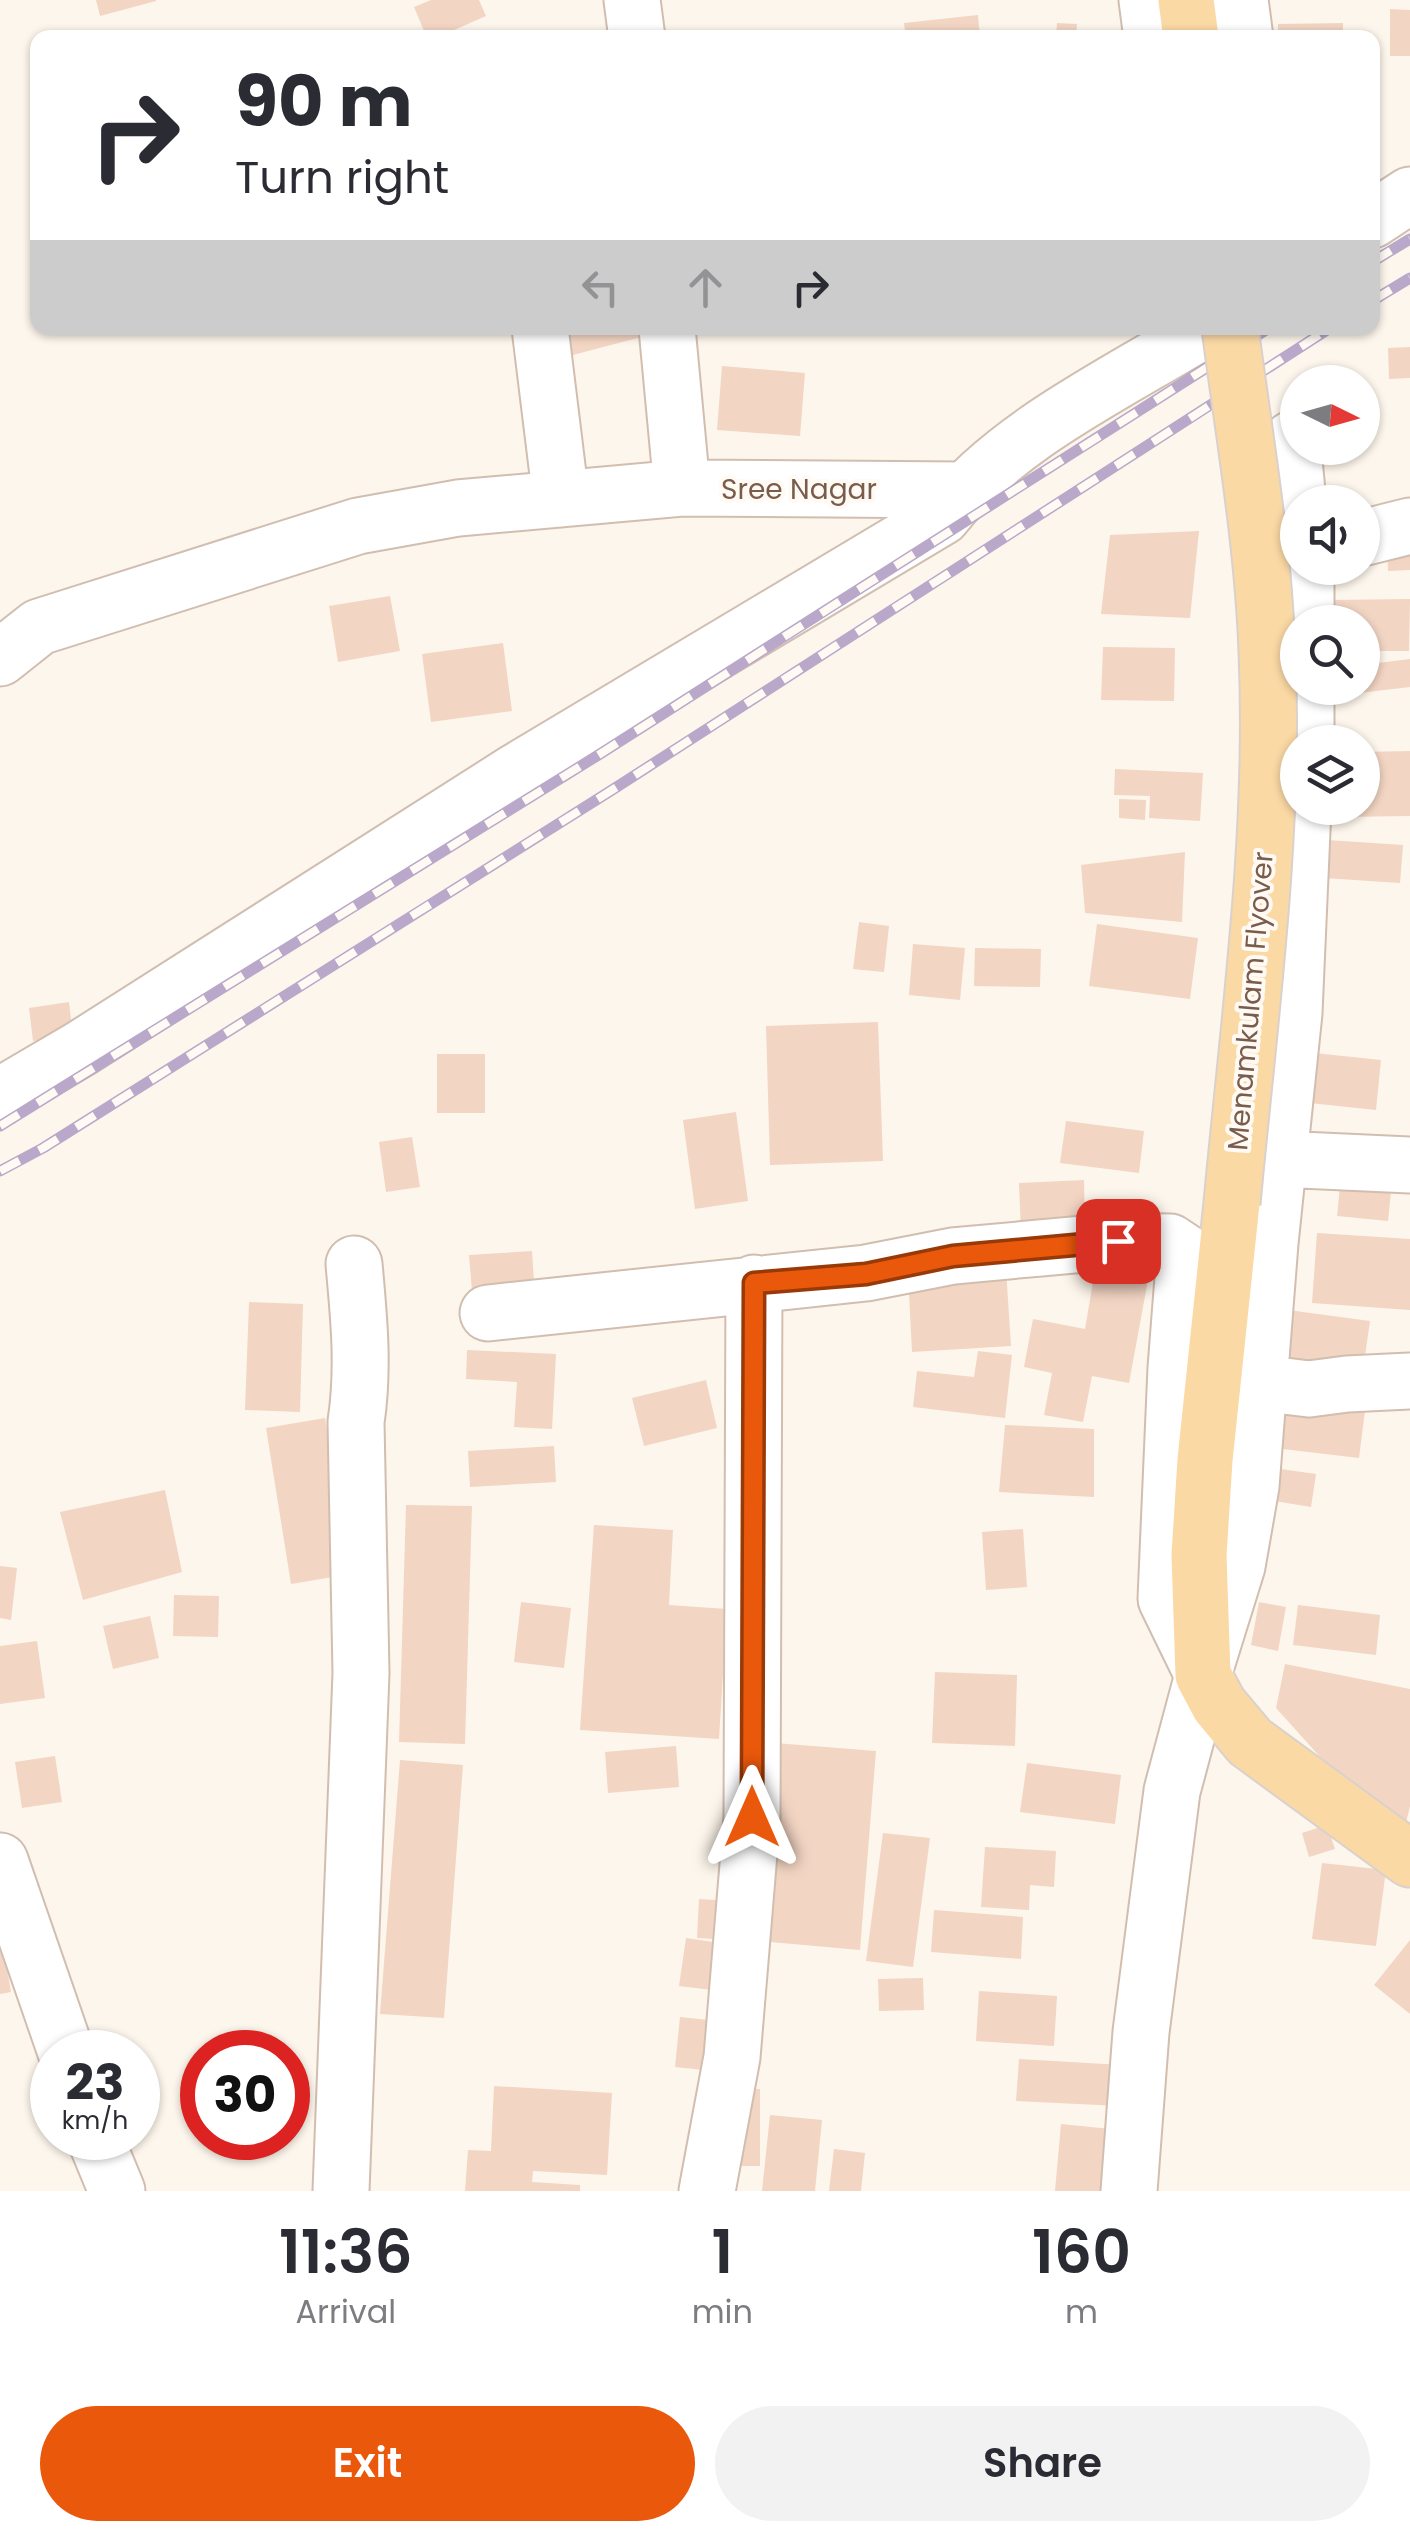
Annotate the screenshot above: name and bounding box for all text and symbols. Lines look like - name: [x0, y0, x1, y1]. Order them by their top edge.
- text: 90 m: [235, 52, 413, 151]
- icon: right: [70, 70, 200, 200]
- text: Turn right: [235, 146, 449, 209]
- icon: left: [573, 260, 628, 315]
- icon: ahead: [678, 260, 733, 315]
- icon: right: [783, 260, 838, 315]
- north arrow: [1280, 365, 1380, 465]
- map controls: [1280, 365, 1380, 825]
- street label: Sree Nagar: [721, 470, 877, 509]
- button: sound: [1280, 485, 1380, 585]
- button: search: [1280, 605, 1380, 705]
- button: layers: [1280, 725, 1380, 825]
- street label: Menamkulam Flyover: [1218, 850, 1283, 1152]
- pin: [1076, 1199, 1161, 1284]
- icon: arrive: [1091, 1214, 1146, 1269]
- position arrow: [700, 1765, 804, 1869]
- speed limit sign: 30: [180, 2030, 310, 2160]
- text: 23: [66, 2047, 124, 2118]
- text: km/h: [62, 2103, 128, 2138]
- text: 11:36: [279, 2210, 413, 2294]
- text: 1: [711, 2210, 733, 2294]
- text: 160: [1032, 2210, 1131, 2294]
- text: Arrival: [295, 2289, 396, 2334]
- text: min: [692, 2289, 753, 2334]
- text: m: [1065, 2289, 1098, 2334]
- button: Exit: [40, 2406, 695, 2521]
- button: Share: [715, 2406, 1370, 2521]

